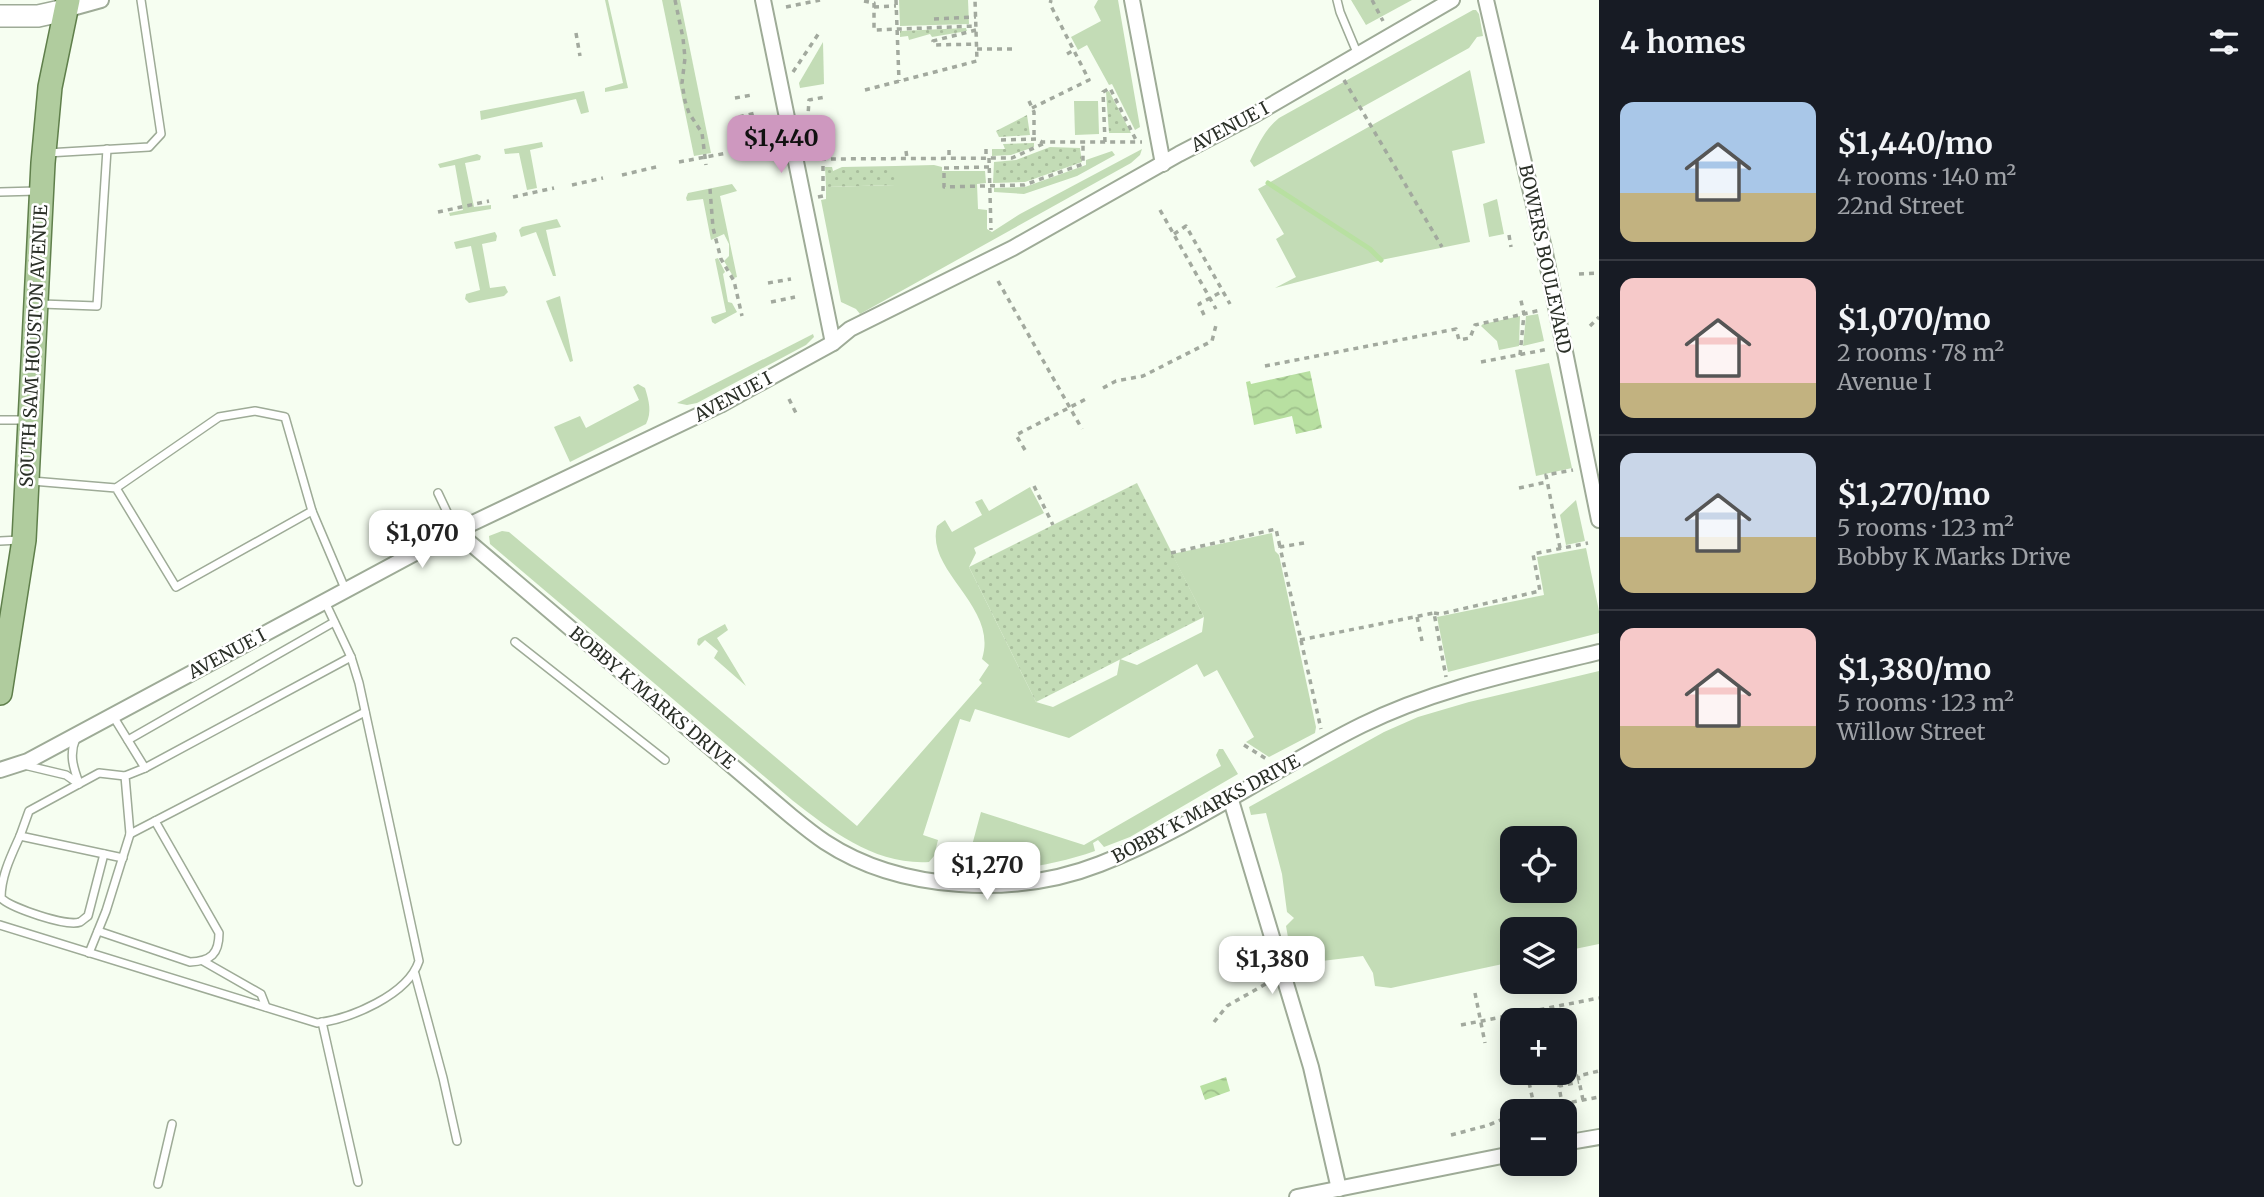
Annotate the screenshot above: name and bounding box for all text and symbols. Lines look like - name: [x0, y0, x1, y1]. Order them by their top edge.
- text: 4 homes: [1620, 23, 1746, 61]
- icon: filters: [2205, 23, 2243, 61]
- street label: AVENUE I: [1186, 97, 1273, 157]
- pin: $1,440: [724, 116, 838, 175]
- text: $1,440: [743, 123, 819, 152]
- text: $1,440/mo: [1837, 124, 1993, 162]
- icon: home: [1676, 130, 1760, 214]
- street label: BOWERS BOULEVARD: [1514, 162, 1577, 356]
- text: 4 rooms · 140 m²: [1837, 162, 2016, 191]
- text: 22nd Street: [1837, 191, 1964, 220]
- street label: SOUTH SAM HOUSTON AVENUE: [15, 204, 52, 488]
- text: $1,070/mo: [1837, 300, 1991, 338]
- icon: home: [1676, 306, 1760, 390]
- text: 2 rooms · 78 m²: [1837, 338, 2004, 367]
- street label: AVENUE I: [689, 367, 776, 427]
- text: Avenue I: [1837, 367, 1932, 396]
- text: $1,270/mo: [1837, 475, 1990, 513]
- icon: home: [1676, 481, 1760, 565]
- pin: $1,070: [365, 510, 479, 570]
- text: 5 rooms · 123 m²: [1837, 513, 2014, 542]
- text: $1,070: [385, 518, 459, 547]
- text: Bobby K Marks Drive: [1837, 542, 2071, 571]
- street label: BOBBY K MARKS DRIVE: [565, 621, 740, 774]
- street label: AVENUE I: [183, 624, 270, 684]
- text: $1,380/mo: [1837, 650, 1991, 688]
- icon: home: [1676, 656, 1760, 740]
- text: 5 rooms · 123 m²: [1837, 688, 2014, 717]
- text: Willow Street: [1837, 717, 1985, 746]
- street label: BOBBY K MARKS DRIVE: [1108, 749, 1304, 868]
- map controls: [1500, 826, 1577, 1176]
- button: locate: [1500, 826, 1577, 903]
- pin: $1,270: [930, 842, 1044, 902]
- text: $1,270: [950, 850, 1024, 879]
- button: layers: [1500, 917, 1577, 994]
- pin: $1,380: [1215, 936, 1329, 996]
- text: $1,380: [1235, 944, 1309, 973]
- button: +: [1500, 1008, 1577, 1085]
- button: −: [1500, 1099, 1577, 1176]

